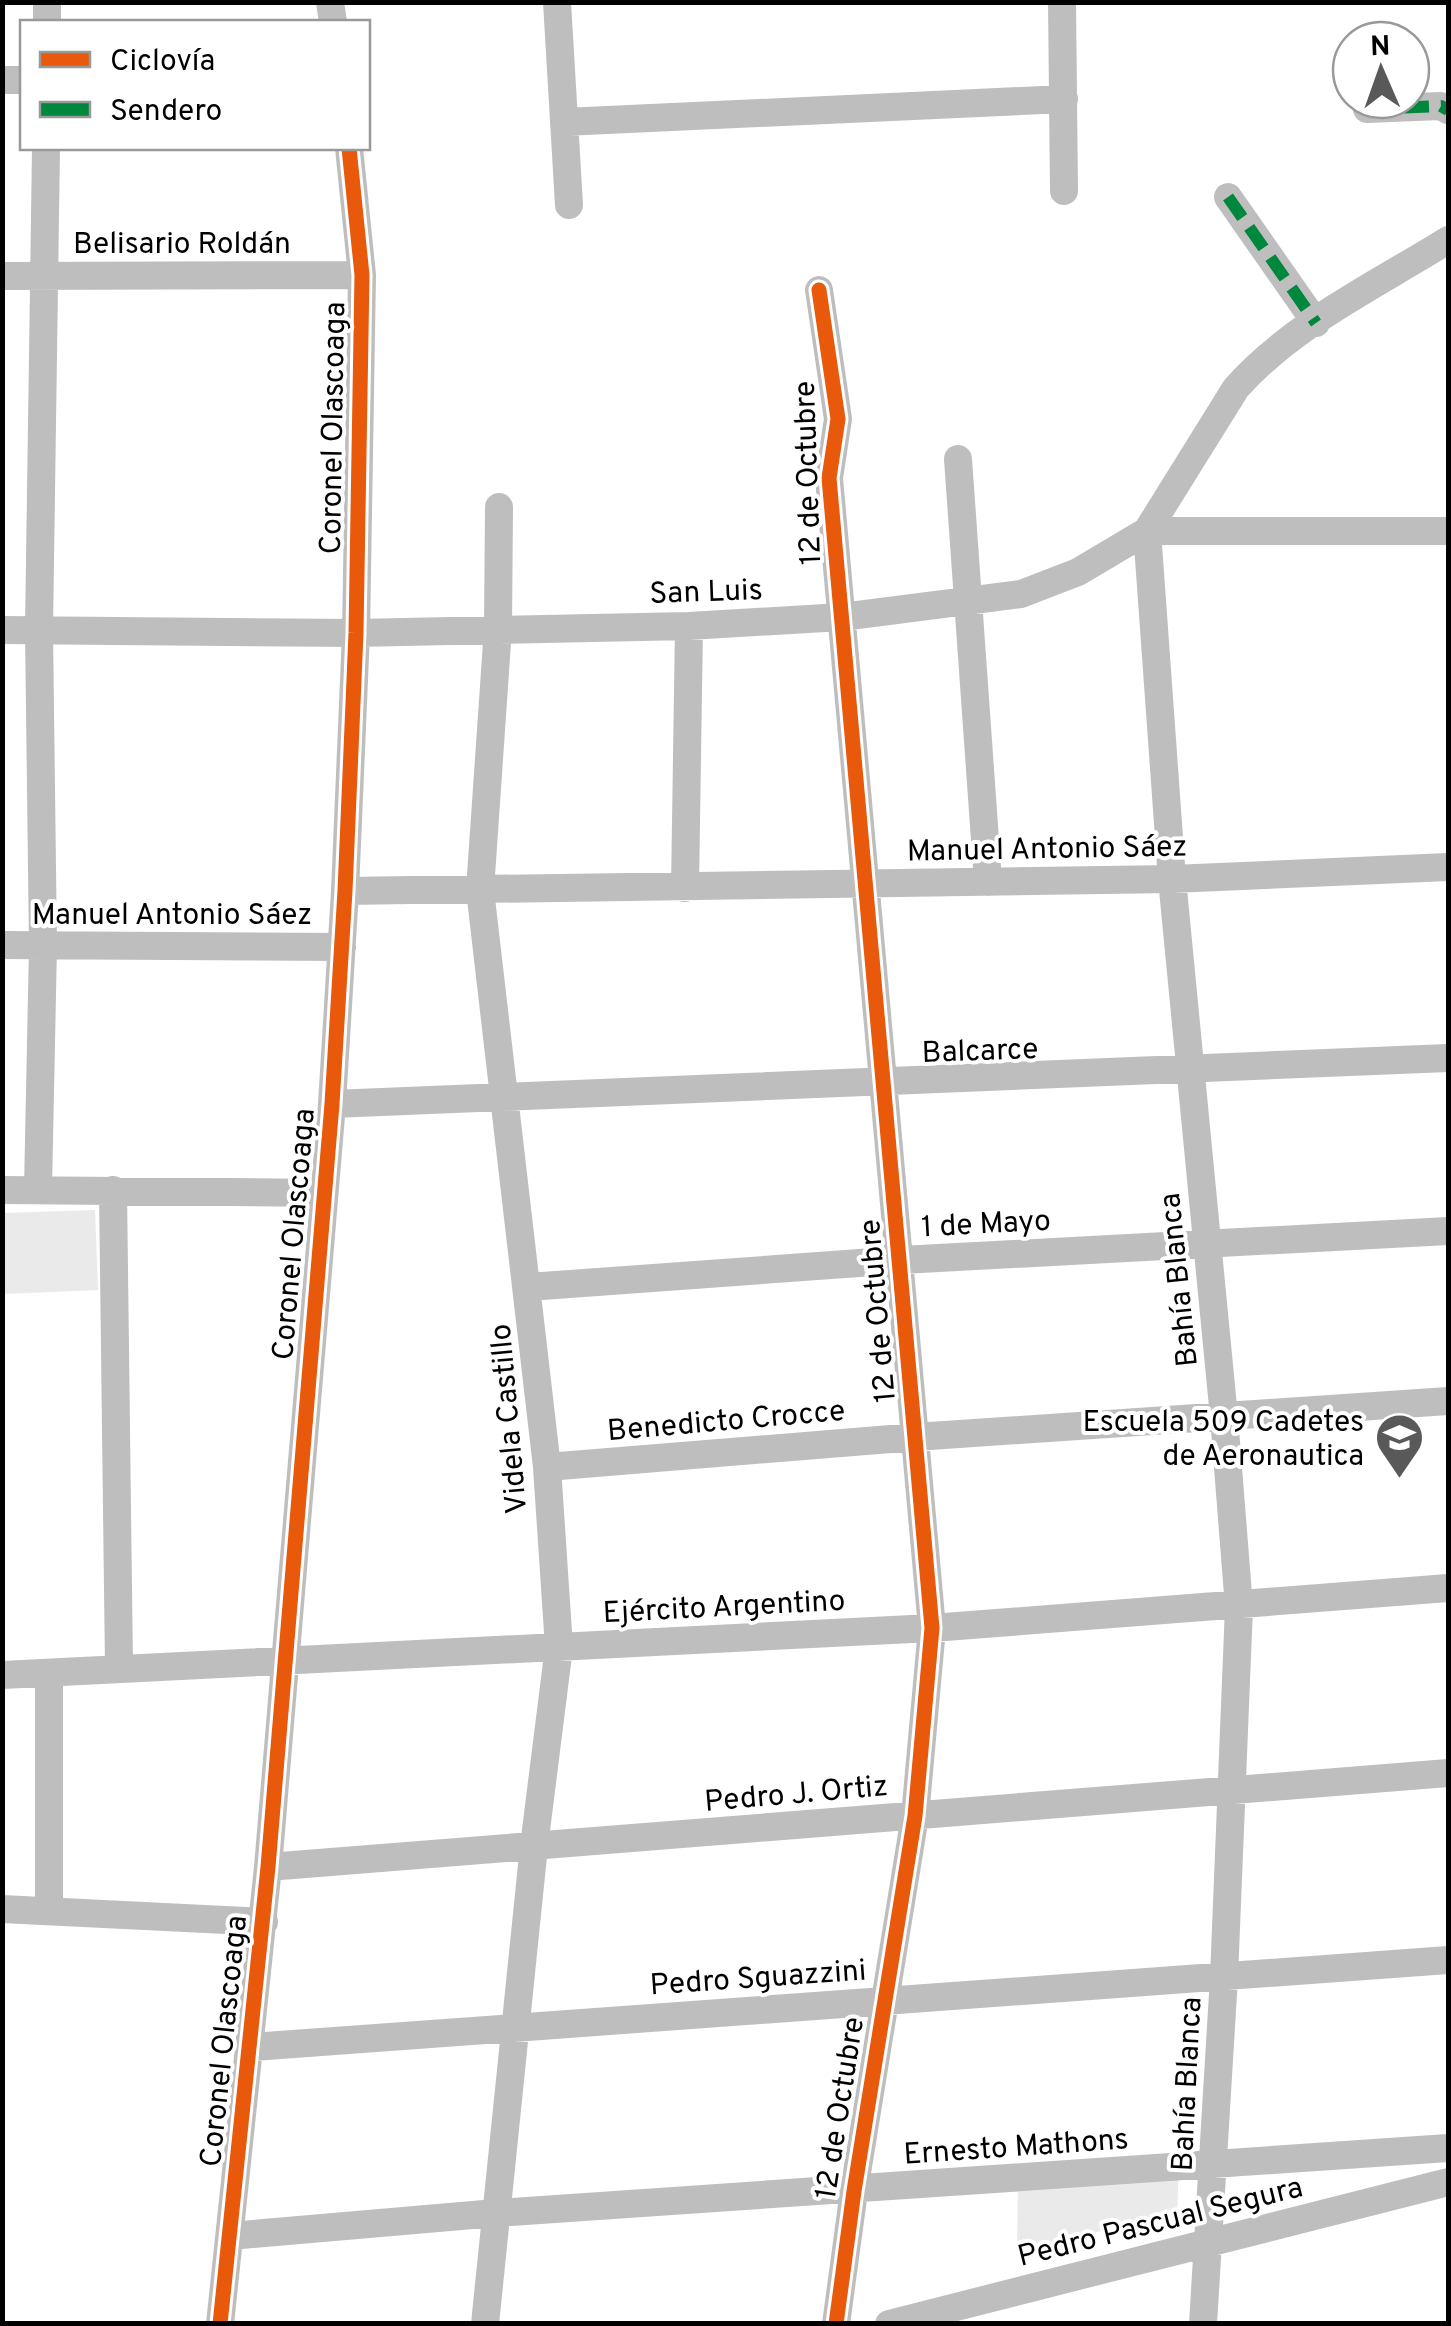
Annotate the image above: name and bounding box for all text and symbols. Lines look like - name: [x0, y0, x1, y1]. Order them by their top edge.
- legend: [20, 20, 370, 150]
- north arrow: [1331, 20, 1431, 120]
- text: N: [1370, 30, 1391, 66]
- text: Ciclovía: [110, 44, 215, 81]
- text: Sendero: [110, 94, 222, 131]
- street label: Belisario Roldán: [73, 227, 291, 264]
- street label: Coronel Olascoaga: [314, 301, 355, 555]
- street label: 12 de Octubre: [788, 380, 831, 566]
- street label: San Luis: [649, 573, 763, 614]
- street label: Manuel Antonio Sáez: [907, 830, 1188, 871]
- street label: Manuel Antonio Sáez: [32, 898, 312, 935]
- street label: Balcarce: [921, 1032, 1039, 1073]
- street label: Coronel Olascoaga: [266, 1107, 325, 1362]
- street label: Bahía Blanca: [1153, 1191, 1208, 1368]
- street label: 1 de Mayo: [920, 1204, 1052, 1247]
- street label: 12 de Octubre: [853, 1217, 906, 1404]
- street label: Videla Castillo: [484, 1322, 537, 1515]
- street label: Benedicto Crocce: [606, 1394, 847, 1451]
- place label: Escuela 509 Cadetes de Aeronautica: [1082, 1405, 1364, 1476]
- school or university icon: Escuela 509 Cadetes de Aeronautica: [1373, 1412, 1425, 1480]
- street label: Ejército Argentino: [602, 1584, 846, 1633]
- street label: Pedro J. Ortiz: [703, 1769, 889, 1822]
- street label: Coronel Olascoaga: [194, 1914, 257, 2169]
- street label: Pedro Sguazzini: [649, 1953, 868, 2006]
- street label: Bahía Blanca: [1165, 1996, 1212, 2172]
- street label: 12 de Octubre: [809, 2015, 874, 2202]
- street label: Ernesto Mathons: [903, 2122, 1130, 2175]
- street label: Pedro Pascual Segura: [1014, 2170, 1307, 2277]

